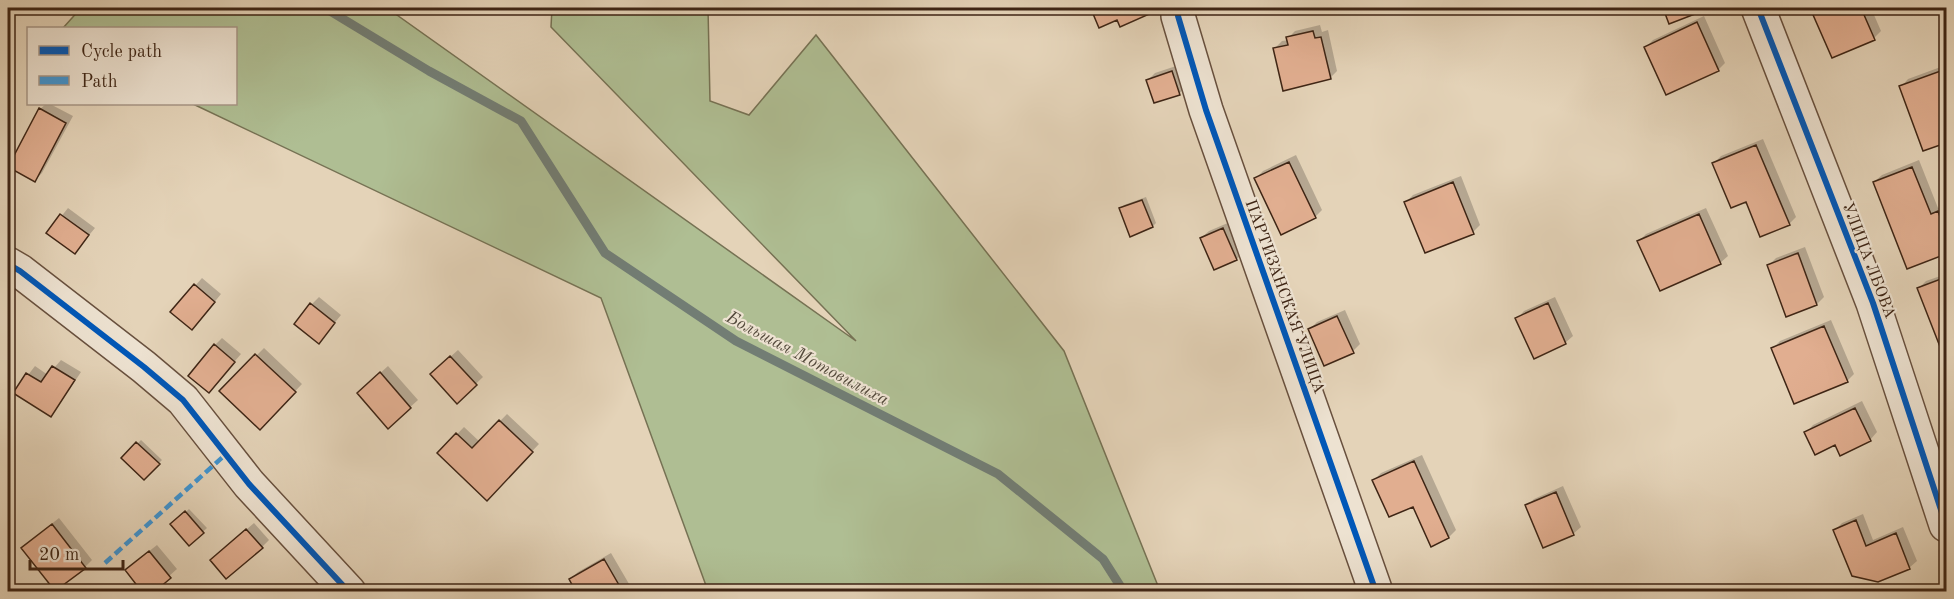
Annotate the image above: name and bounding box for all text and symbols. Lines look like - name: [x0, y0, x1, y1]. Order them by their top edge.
- legend: [27, 27, 237, 105]
- text: Cycle path: [81, 43, 162, 61]
- text: Path: [81, 73, 118, 91]
- street label: ПАРТИЗАНСКАЯ УЛИЦА: [1242, 198, 1327, 396]
- street label: УЛИЦА ЛБОВА: [1839, 201, 1898, 321]
- water label: Большая Мотовилиха: [722, 308, 892, 409]
- scale bar: [30, 533, 123, 571]
- text: 20 m: [39, 546, 79, 564]

